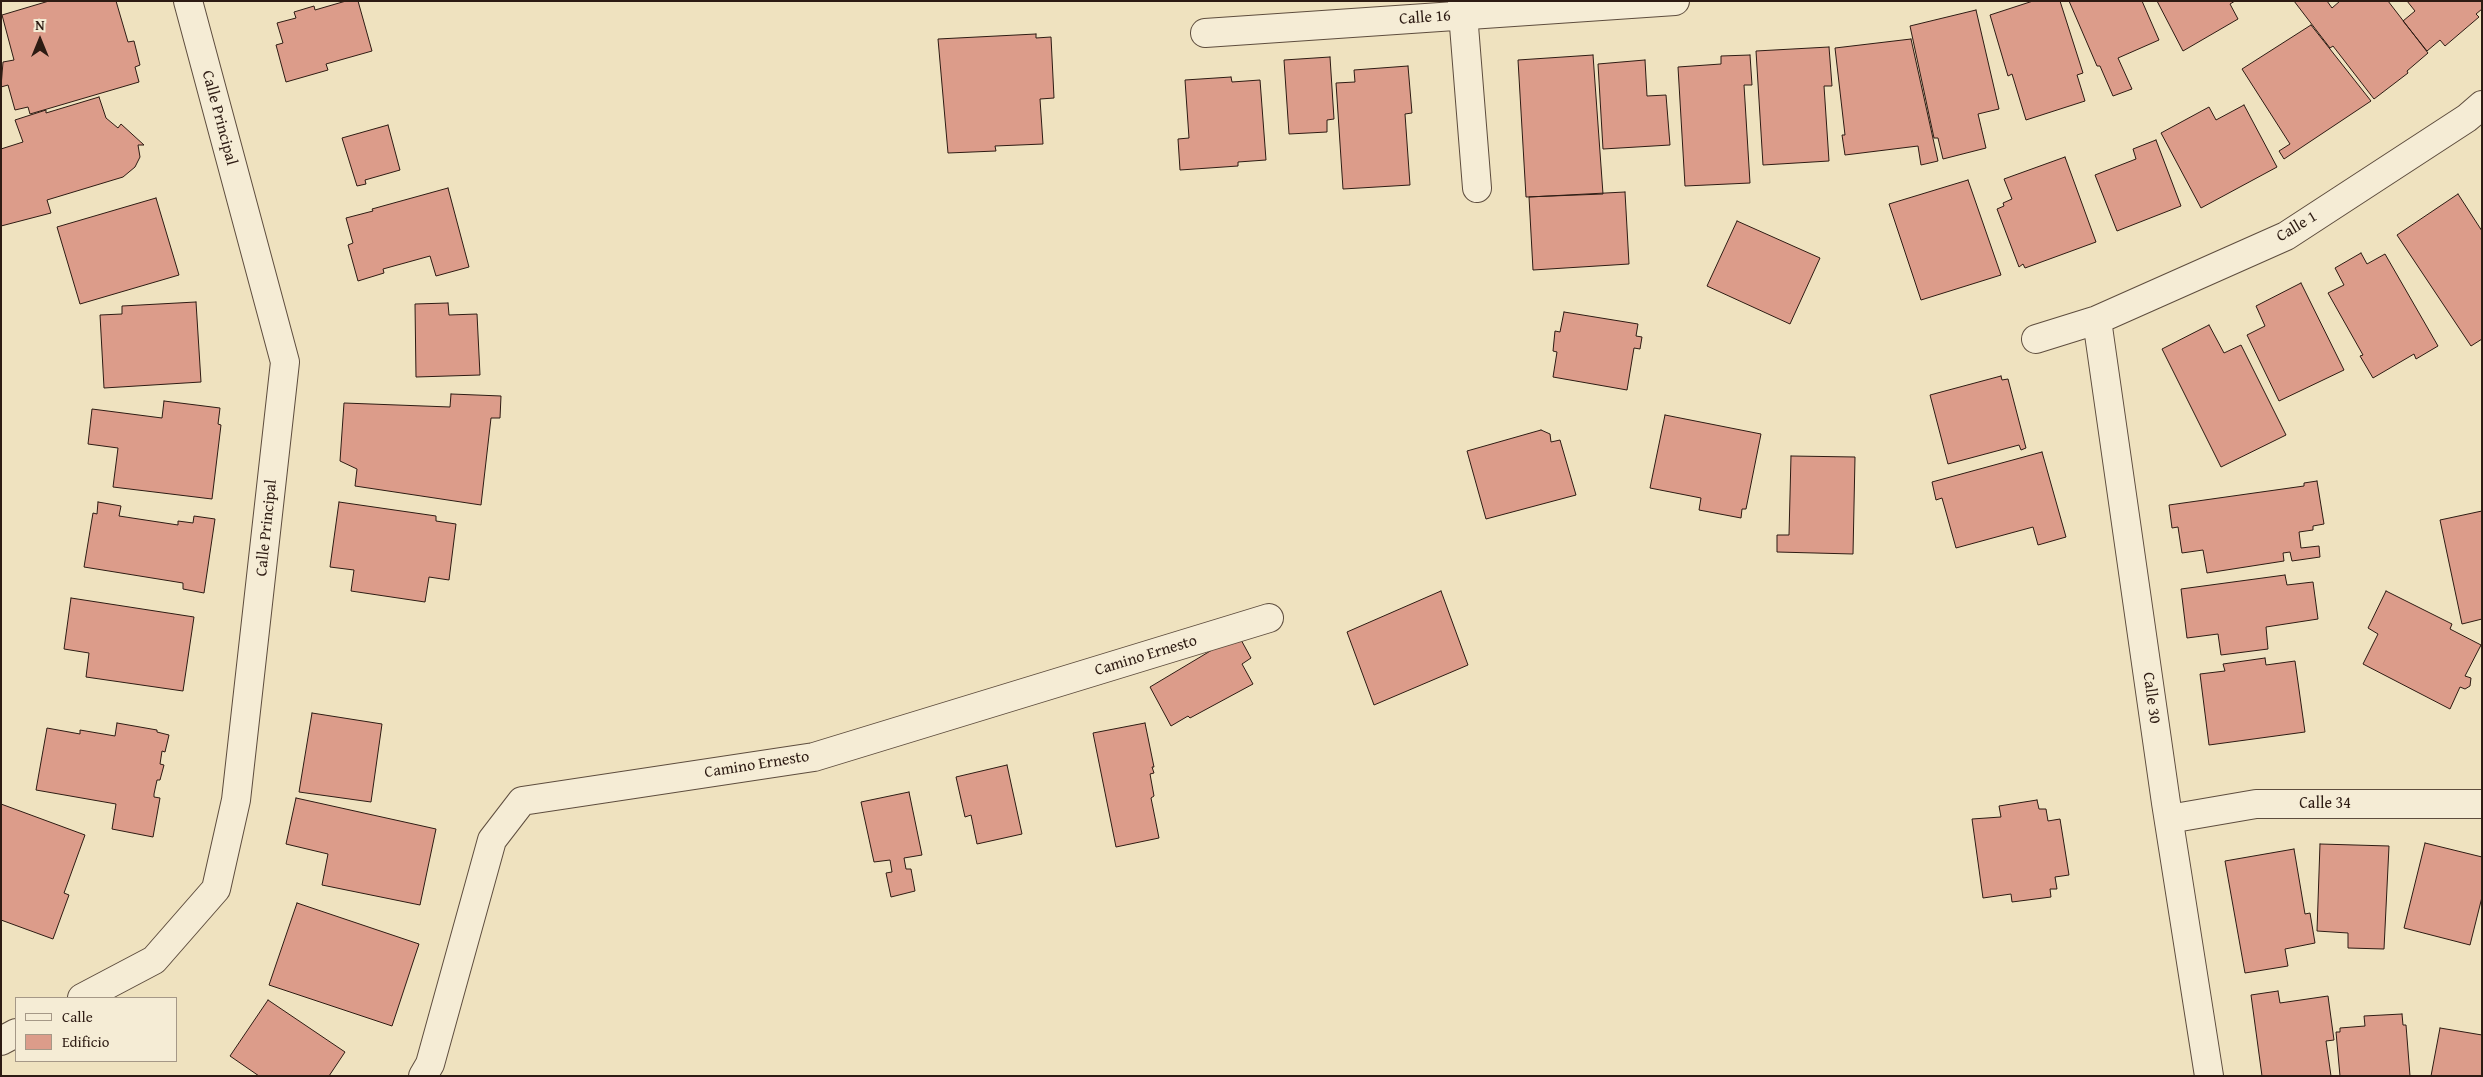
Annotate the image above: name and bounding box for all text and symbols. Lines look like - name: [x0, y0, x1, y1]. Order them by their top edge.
- street label: Calle 16: [1399, 7, 1451, 29]
- north arrow: [15, 15, 65, 65]
- text: N: [35, 15, 45, 35]
- street label: Calle Principal: [197, 69, 241, 167]
- street label: Calle 1: [2273, 207, 2321, 247]
- street label: Calle Principal: [252, 479, 282, 577]
- street label: Camino Ernesto: [1093, 631, 1199, 681]
- street label: Calle 30: [2138, 671, 2164, 725]
- street label: Camino Ernesto: [703, 747, 811, 783]
- street label: Calle 34: [2299, 794, 2351, 814]
- legend: [15, 997, 178, 1062]
- text: Calle: [62, 1006, 93, 1027]
- text: Edificio: [62, 1031, 109, 1052]

